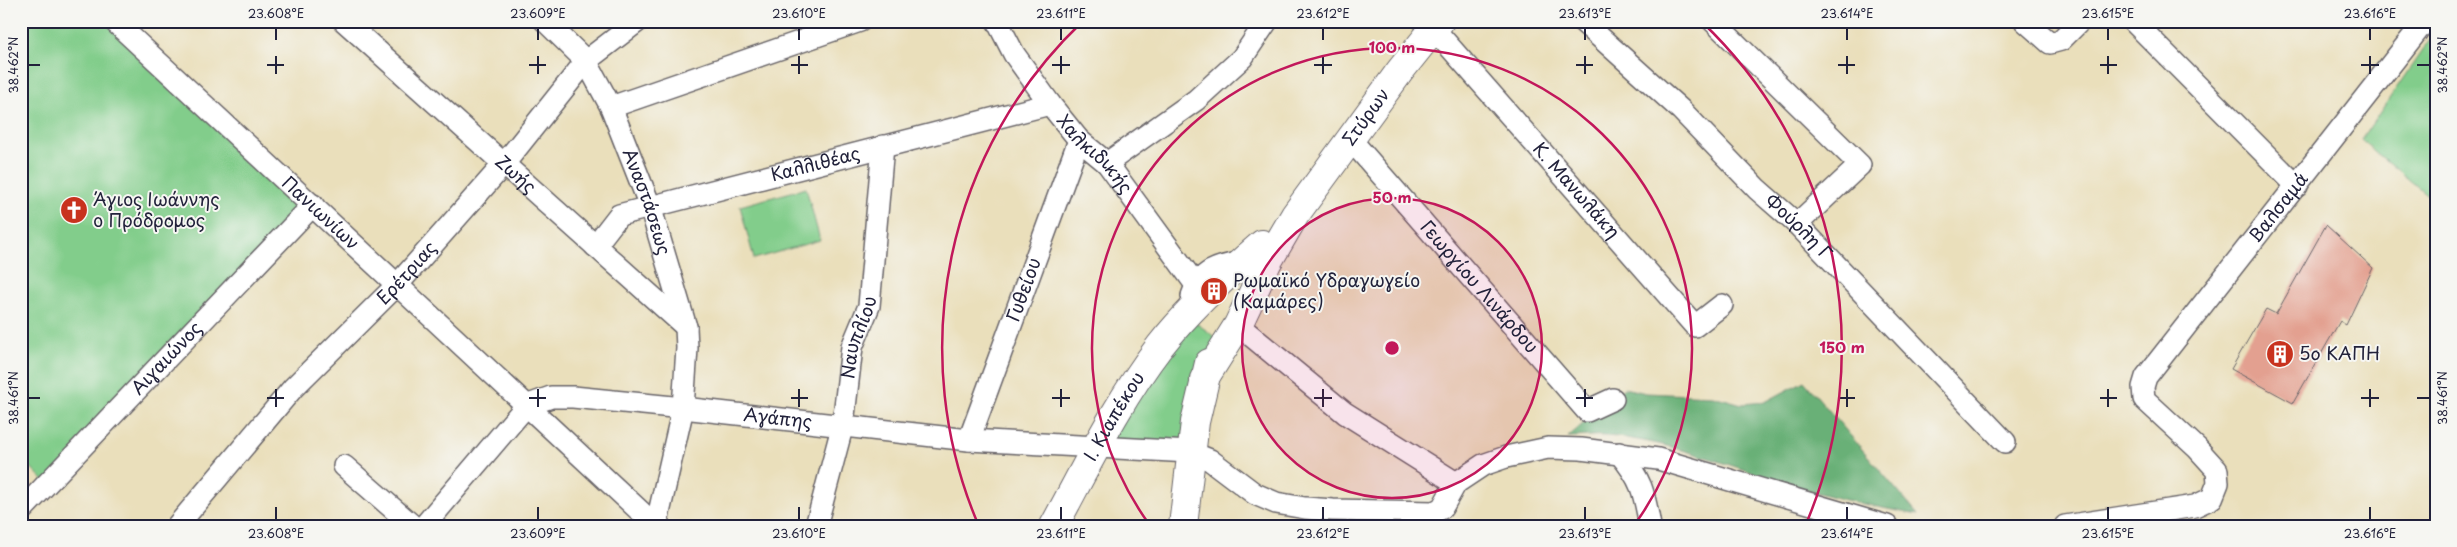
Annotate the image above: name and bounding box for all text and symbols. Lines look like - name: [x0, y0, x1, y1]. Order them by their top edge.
- text: 23.608°E: [248, 4, 304, 22]
- text: 23.609°E: [510, 4, 566, 22]
- text: 23.610°E: [772, 4, 826, 22]
- text: 23.611°E: [1036, 4, 1086, 22]
- text: 23.612°E: [1296, 4, 1350, 22]
- text: 23.613°E: [1558, 4, 1612, 22]
- text: 23.614°E: [1821, 4, 1874, 22]
- text: 23.615°E: [2082, 4, 2134, 22]
- text: 23.616°E: [2344, 4, 2396, 22]
- text: 100 m: [1369, 35, 1415, 58]
- text: 38.462°N: [4, 37, 22, 93]
- text: 38.462°N: [2433, 37, 2451, 93]
- street label: Στύρων: [1335, 82, 1395, 151]
- street label: Χαλκιδικής: [1051, 108, 1140, 199]
- street label: Κ. Μανωλάκη: [1527, 135, 1627, 244]
- street label: Καλλιθέας: [767, 139, 863, 187]
- street label: Αναστάσεως: [617, 144, 679, 258]
- street label: Ζωής: [490, 148, 543, 199]
- street label: Βαλσαμά: [2241, 166, 2314, 248]
- street label: Πανιωνίων: [276, 169, 366, 255]
- place label: Άγιος Ιωάννης ο Πρόδρομος: [93, 185, 220, 233]
- text: 50 m: [1373, 185, 1411, 208]
- street label: Φούρλη Γ: [1760, 187, 1839, 265]
- church icon: Άγιος Ιωάννης ο Πρόδρομος: [59, 195, 89, 225]
- street label: Γεωργίου Λινάρδου: [1415, 214, 1546, 358]
- street label: Ερέτριας: [370, 234, 442, 310]
- street label: Γυθείου: [999, 253, 1047, 325]
- place label: Ρωμαϊκό Υδραγωγείο (Καμάρες): [1233, 266, 1420, 314]
- building icon: Ρωμαϊκό Υδραγωγείο (Καμάρες): [1199, 276, 1229, 306]
- street label: Ναυπλίου: [833, 295, 882, 380]
- street label: Αιγαιώνος: [124, 315, 207, 400]
- text: 150 m: [1819, 335, 1865, 358]
- centre of rings: [1383, 339, 1401, 357]
- building icon: 5ο ΚΑΠΗ: [2265, 339, 2295, 369]
- place label: 5ο ΚΑΠΗ: [2299, 339, 2380, 366]
- street label: Ι. Κιαπέκου: [1076, 366, 1150, 465]
- text: 38.461°N: [4, 371, 22, 425]
- text: 38.461°N: [2433, 371, 2451, 425]
- street label: Αγάπης: [742, 400, 814, 434]
- text: 23.608°E: [248, 524, 304, 542]
- text: 23.609°E: [510, 524, 566, 542]
- text: 23.610°E: [772, 524, 826, 542]
- text: 23.611°E: [1036, 524, 1086, 542]
- text: 23.612°E: [1296, 524, 1350, 542]
- text: 23.613°E: [1558, 524, 1612, 542]
- text: 23.614°E: [1821, 524, 1874, 542]
- text: 23.615°E: [2082, 524, 2134, 542]
- text: 23.616°E: [2344, 524, 2396, 542]

